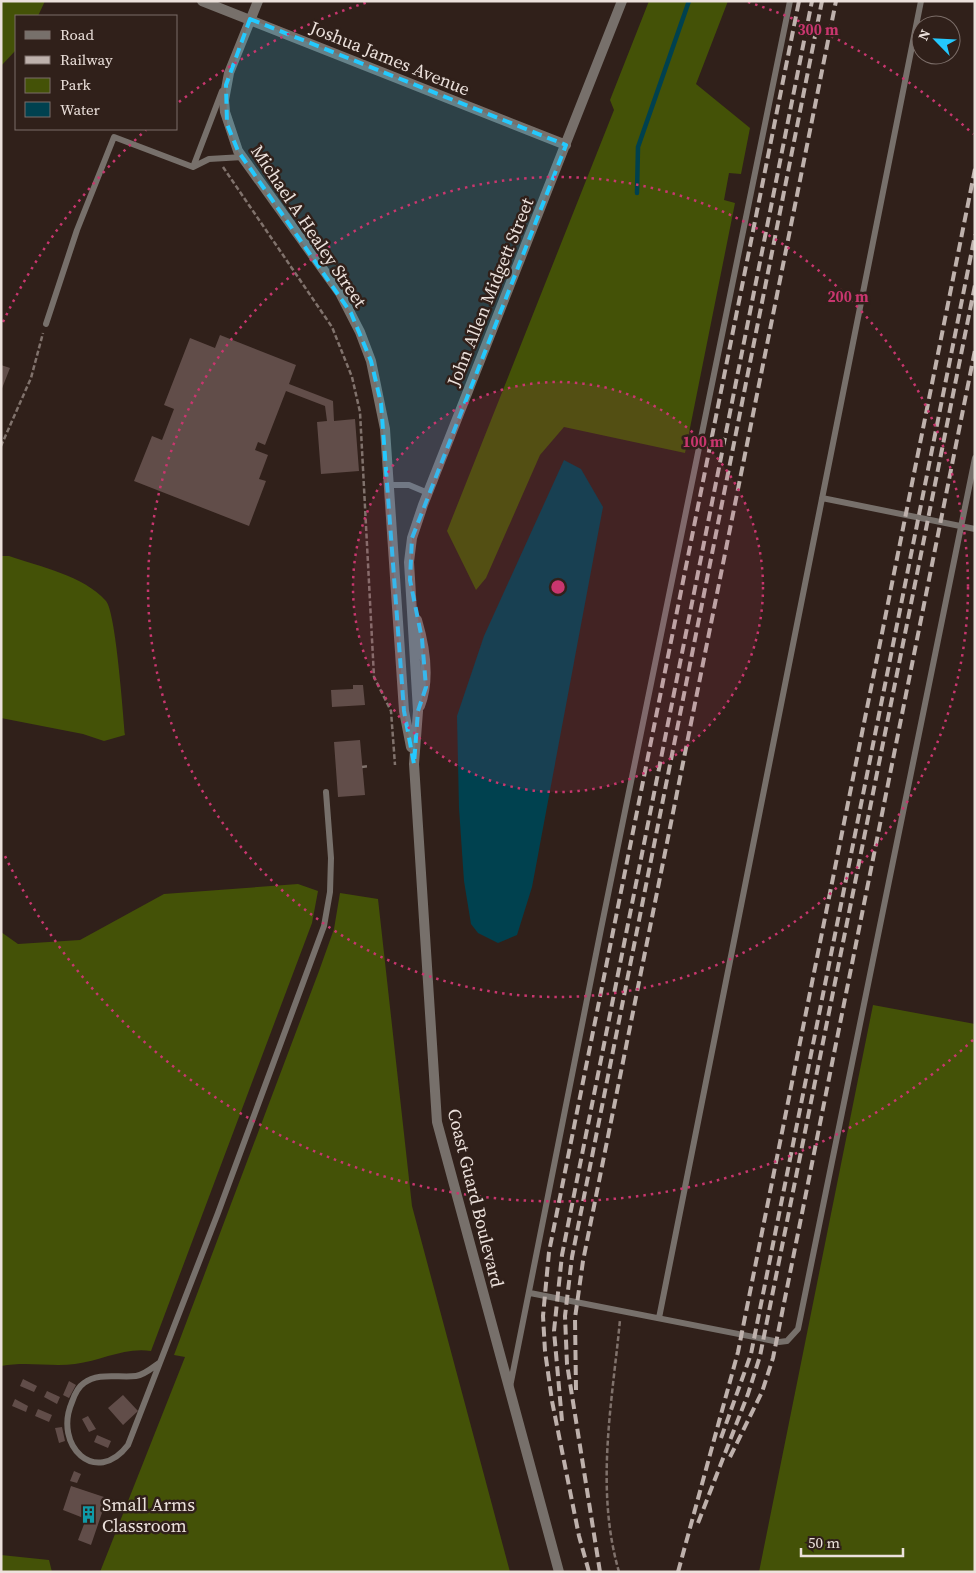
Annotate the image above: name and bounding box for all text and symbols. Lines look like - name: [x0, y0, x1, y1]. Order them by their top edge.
- street label: Joshua James Avenue: [305, 14, 474, 101]
- legend: [15, 15, 178, 130]
- north arrow: [911, 15, 961, 65]
- text: 300 m: [797, 19, 839, 40]
- text: Road: [60, 24, 94, 45]
- text: N: [913, 26, 935, 43]
- text: Railway: [60, 49, 113, 70]
- text: Park: [60, 74, 92, 95]
- text: Water: [60, 99, 101, 120]
- street label: Michael A Healey Street: [245, 140, 373, 312]
- street label: John Allen Midgett Street: [440, 194, 539, 391]
- text: 200 m: [827, 286, 869, 307]
- text: 100 m: [682, 431, 724, 452]
- centre of rings: [549, 578, 567, 596]
- street label: Coast Guard Boulevard: [442, 1106, 510, 1290]
- place label: Small Arms Classroom: [102, 1492, 195, 1538]
- building icon: Small Arms Classroom: [78, 1504, 98, 1524]
- scale bar: [801, 1526, 904, 1558]
- text: 50 m: [808, 1532, 840, 1553]

